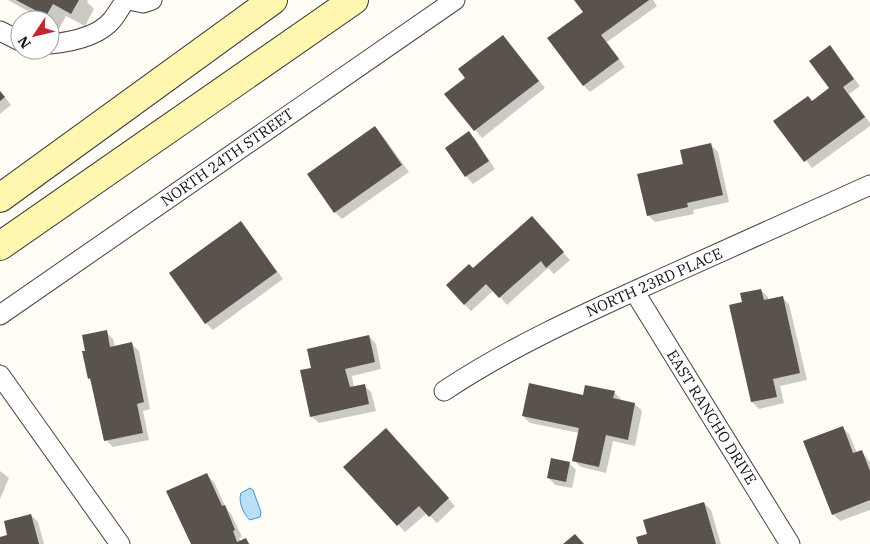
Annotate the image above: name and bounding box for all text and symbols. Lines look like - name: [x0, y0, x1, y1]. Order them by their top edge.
- north arrow: [10, 10, 60, 60]
- text: N: [14, 33, 35, 52]
- street label: NORTH 24TH STREET: [157, 104, 297, 210]
- street label: NORTH 23RD PLACE: [583, 243, 725, 321]
- street label: EAST RANCHO DRIVE: [663, 346, 761, 488]

